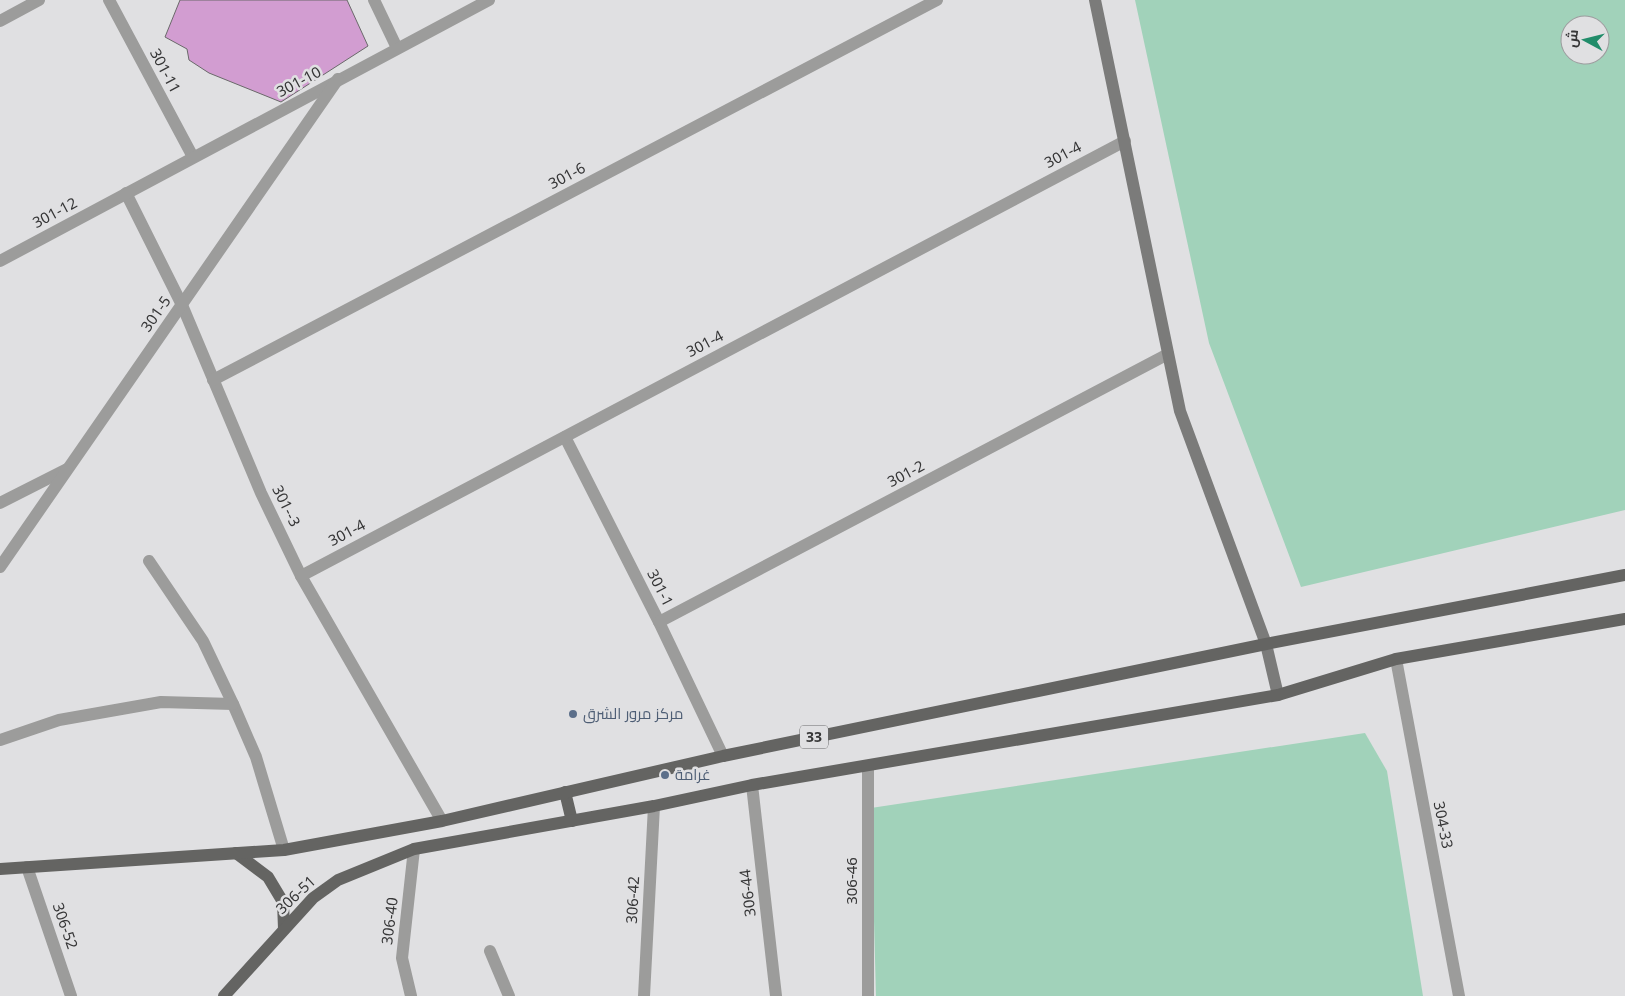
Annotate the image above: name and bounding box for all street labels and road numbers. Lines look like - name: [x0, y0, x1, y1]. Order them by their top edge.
- street label: 301-11: [146, 45, 186, 96]
- street label: 301-10: [273, 61, 324, 101]
- street label: 301-4: [1041, 136, 1085, 172]
- street label: 301-6: [545, 157, 589, 193]
- street label: 301-12: [29, 192, 80, 232]
- street label: 301-5: [136, 292, 175, 335]
- street label: 301-4: [683, 325, 727, 361]
- street label: 301-2: [884, 455, 928, 491]
- street label: 301--3: [268, 481, 306, 530]
- street label: 301-4: [325, 514, 369, 550]
- street label: 301-1: [643, 566, 679, 610]
- road number: 33: [800, 726, 828, 749]
- street label: 304-33: [1430, 799, 1458, 850]
- street label: 306-46: [841, 857, 861, 905]
- street label: 306-44: [734, 868, 760, 918]
- street label: 306-51: [271, 871, 320, 918]
- street label: 306-42: [621, 876, 643, 924]
- street label: 306-40: [376, 896, 402, 946]
- street label: 306-52: [49, 900, 83, 951]

